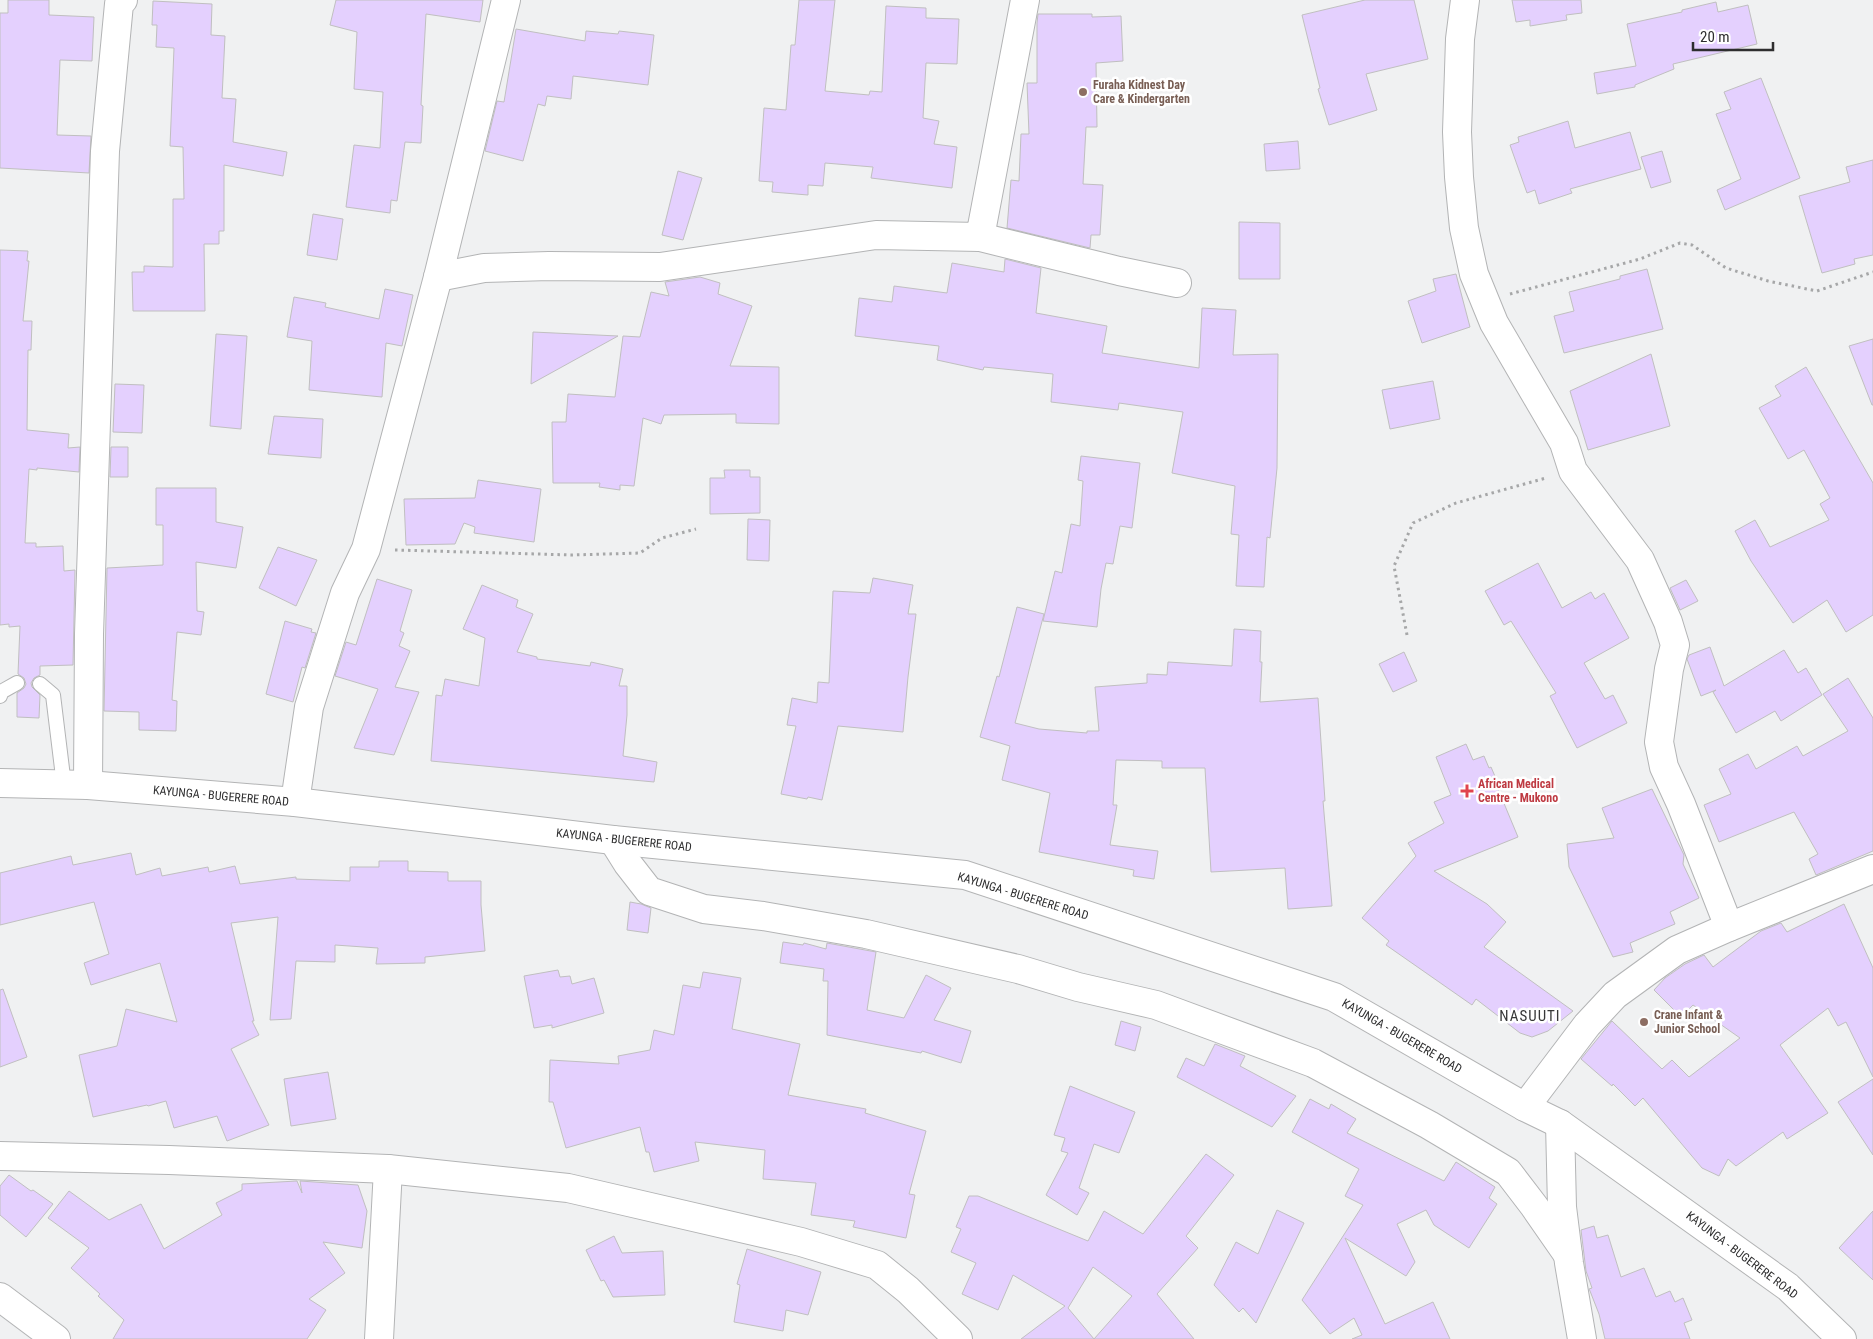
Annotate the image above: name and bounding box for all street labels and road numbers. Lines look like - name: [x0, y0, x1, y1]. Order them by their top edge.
- street label: KAYUNGA - BUGERERE ROAD: [152, 783, 290, 809]
- street label: KAYUNGA - BUGERERE ROAD: [555, 826, 693, 854]
- street label: KAYUNGA - BUGERERE ROAD: [956, 869, 1090, 923]
- street label: KAYUNGA - BUGERERE ROAD: [1339, 996, 1465, 1076]
- street label: KAYUNGA - BUGERERE ROAD: [1683, 1208, 1801, 1302]

